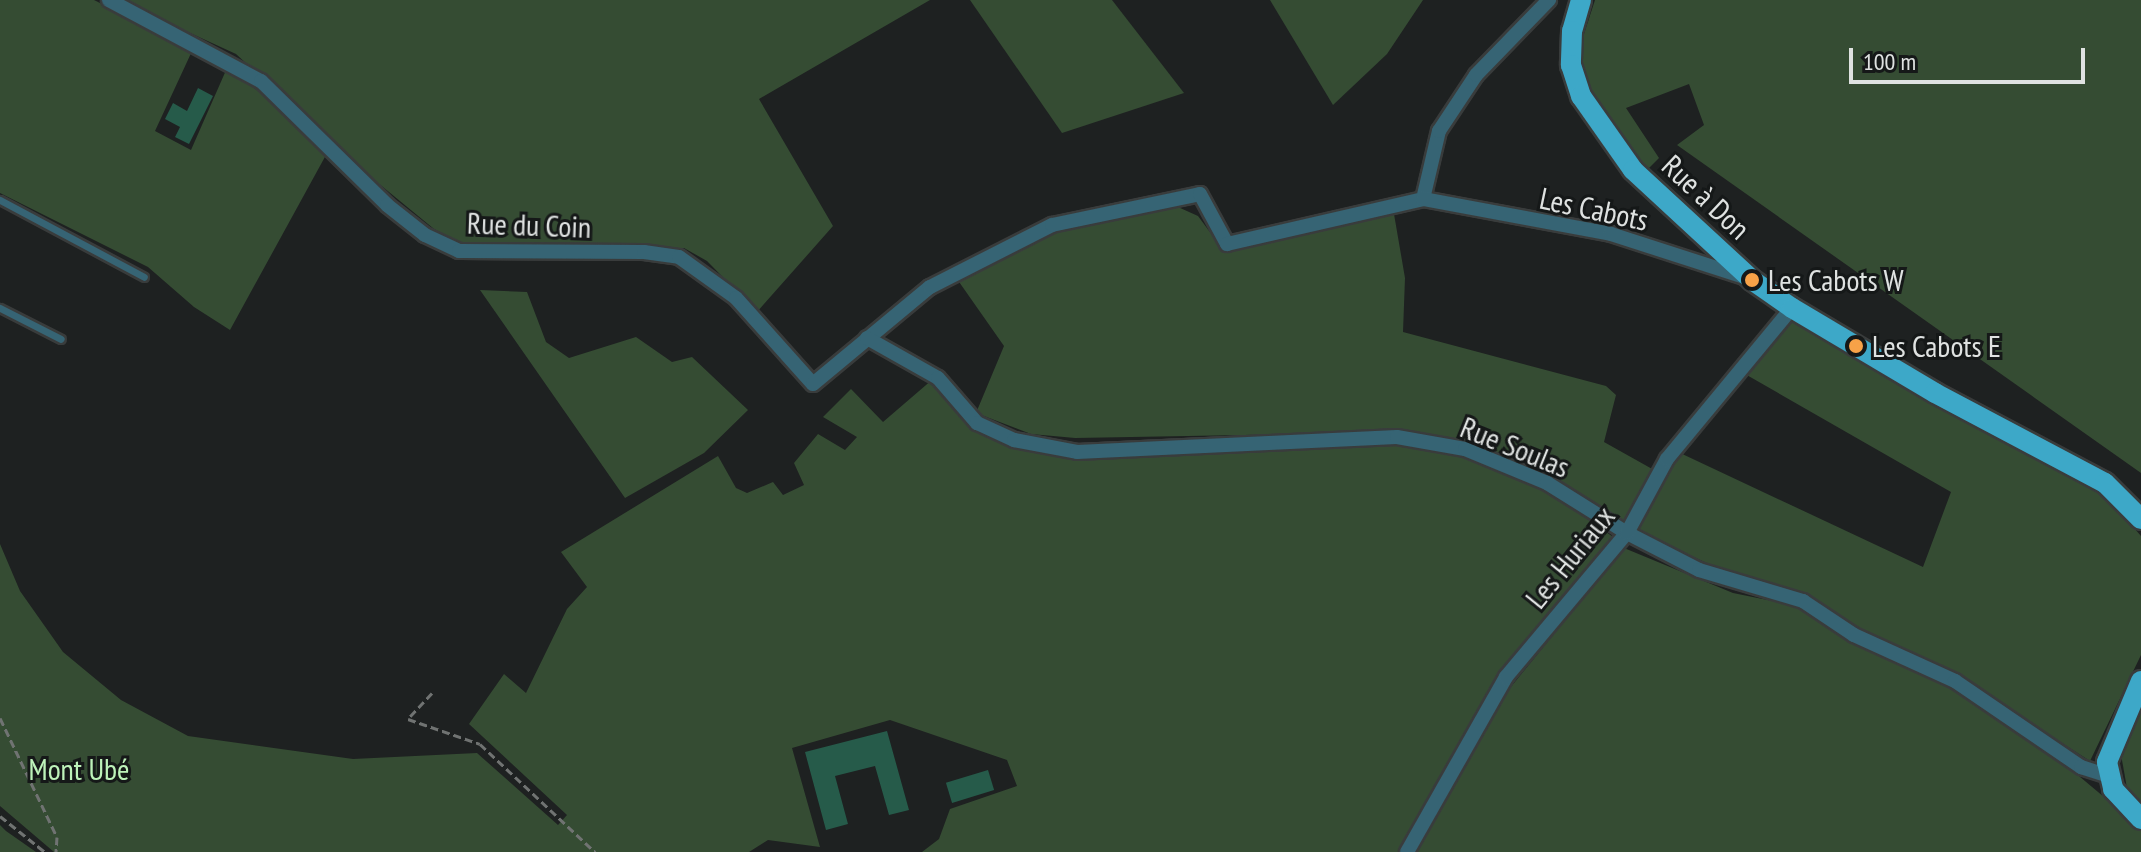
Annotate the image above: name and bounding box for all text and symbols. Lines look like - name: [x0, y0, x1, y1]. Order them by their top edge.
- scale bar: [1853, 32, 2089, 82]
- text: 100 m: [1863, 46, 1916, 77]
- street label: Rue à Don: [1655, 148, 1757, 246]
- street label: Les Cabots: [1537, 180, 1651, 238]
- street label: Rue du Coin: [466, 205, 592, 245]
- place label: Les Cabots W: [1768, 262, 1904, 298]
- marker: Les Cabots W: [1743, 271, 1761, 289]
- place label: Les Cabots E: [1872, 328, 2001, 364]
- marker: Les Cabots E: [1847, 337, 1865, 355]
- street label: Rue Soulas: [1455, 409, 1575, 485]
- street label: Les Huriaux: [1518, 499, 1622, 615]
- park label: Mont Ubé: [29, 751, 129, 787]

